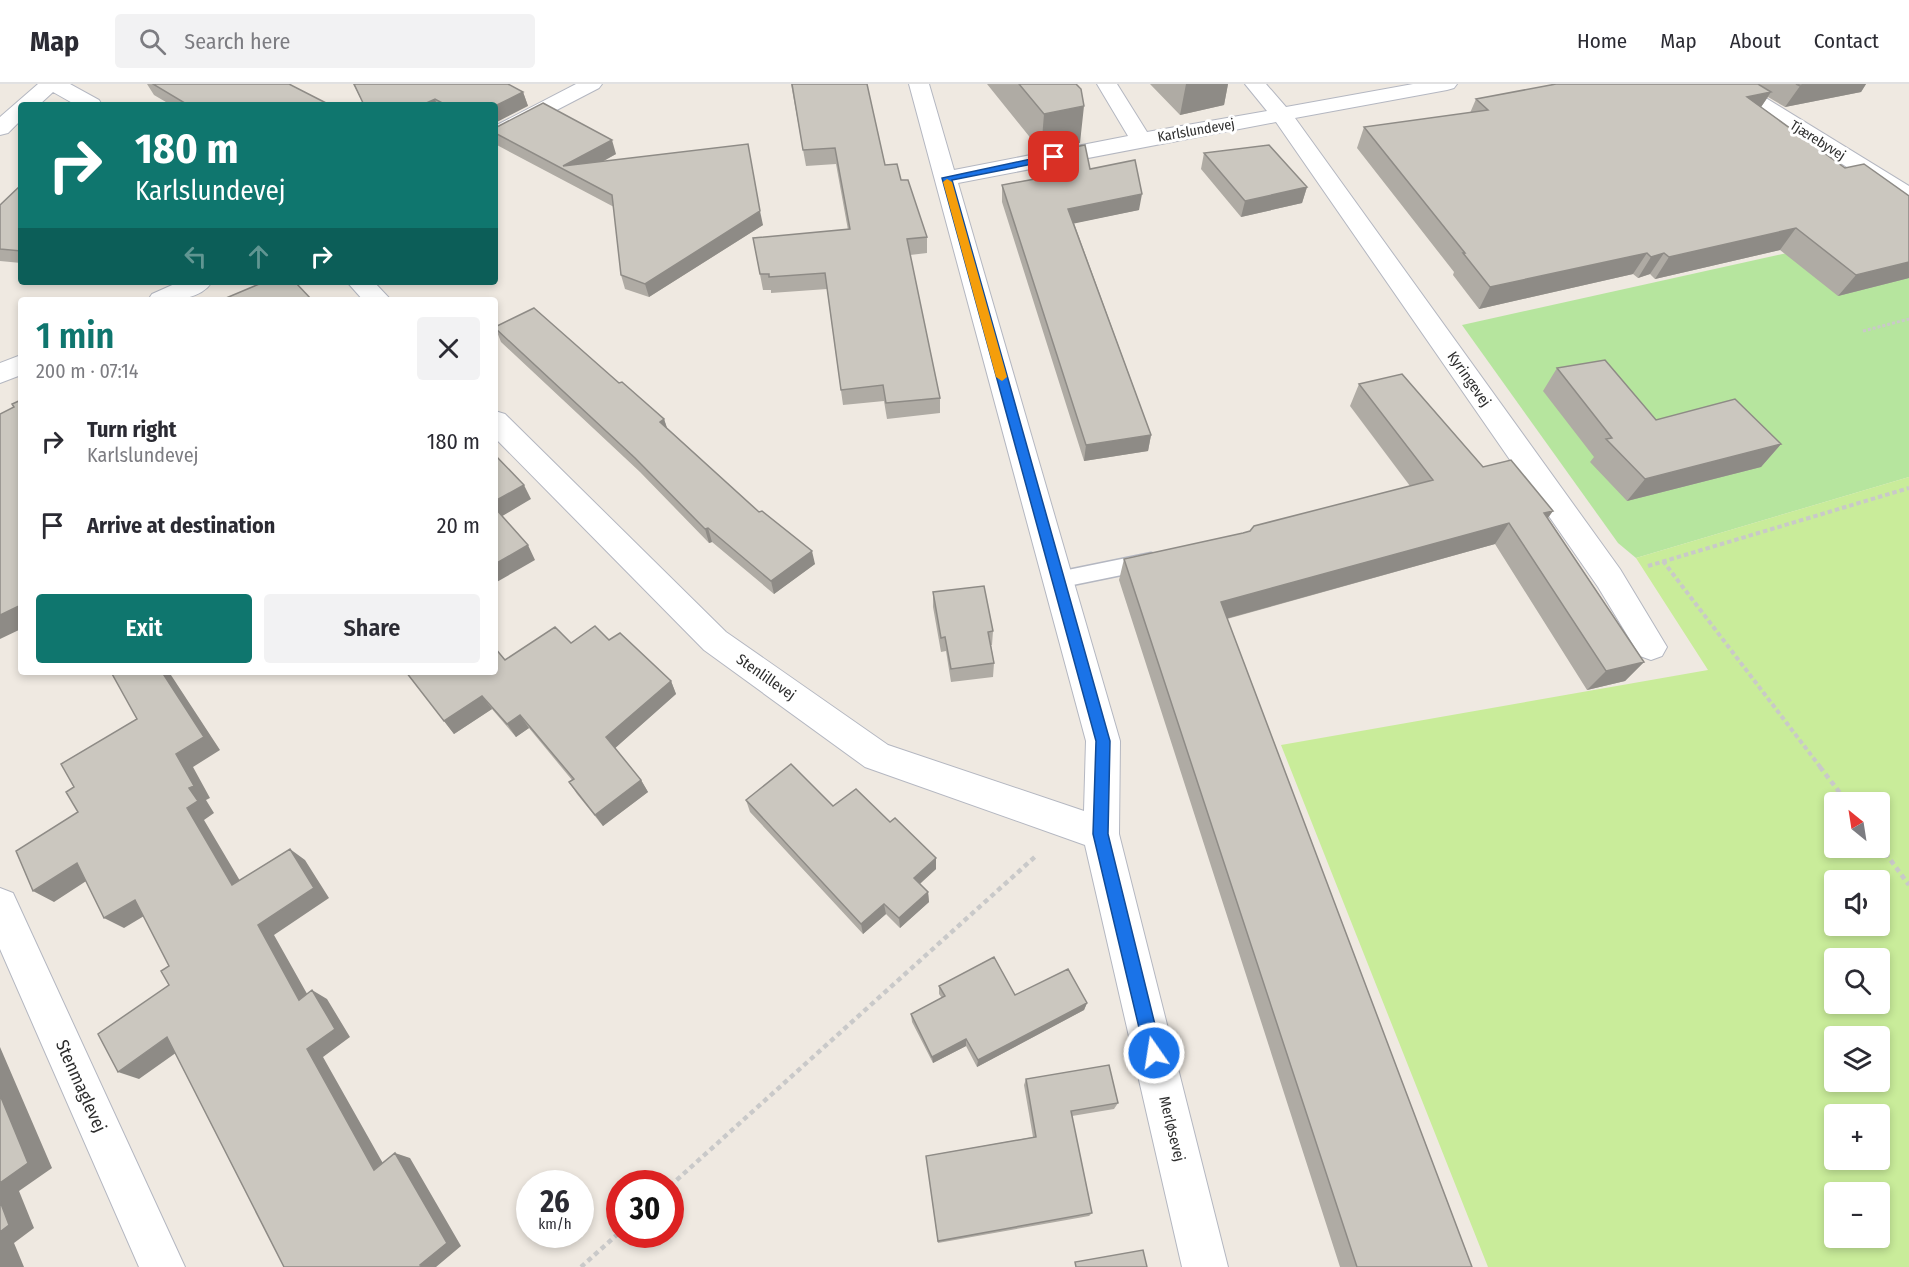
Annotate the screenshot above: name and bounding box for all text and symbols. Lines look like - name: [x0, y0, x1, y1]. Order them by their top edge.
- search box: [115, 14, 535, 68]
- text: Map: [30, 25, 79, 58]
- icon: search: [136, 25, 169, 58]
- text: Search here: [184, 28, 290, 55]
- text: Home: [1577, 28, 1627, 54]
- text: Map: [1660, 28, 1697, 54]
- text: About: [1730, 28, 1781, 54]
- text: Contact: [1814, 28, 1879, 54]
- street label: Karlslundevej: [1156, 115, 1236, 146]
- street label: Tjærebyvej: [1787, 117, 1849, 164]
- text: 180 m: [135, 124, 239, 174]
- icon: right: [36, 126, 114, 204]
- pin: [1028, 131, 1079, 182]
- icon: arrive: [1037, 140, 1070, 173]
- text: Karlslundevej: [135, 175, 286, 207]
- icon: left: [179, 240, 212, 273]
- icon: ahead: [242, 240, 275, 273]
- icon: right: [305, 240, 338, 273]
- text: 1 min: [36, 314, 114, 358]
- button: close: [417, 317, 480, 380]
- street label: Kyringevej: [1443, 348, 1495, 410]
- text: 200 m · 07:14: [36, 359, 138, 383]
- text: Turn right: [87, 416, 176, 443]
- icon: right: [36, 425, 69, 458]
- text: 180 m: [427, 428, 480, 455]
- text: Karlslundevej: [87, 443, 199, 467]
- icon: arrive: [36, 509, 69, 542]
- text: Arrive at destination: [87, 512, 275, 539]
- text: 20 m: [437, 512, 480, 539]
- button: Exit: [36, 594, 252, 663]
- button: Share: [264, 594, 480, 663]
- street label: Stenlillevej: [733, 650, 799, 704]
- north arrow: [1824, 792, 1890, 858]
- map controls: [1824, 792, 1890, 1248]
- button: sound: [1824, 870, 1890, 936]
- button: search: [1824, 948, 1890, 1014]
- position arrow: [1122, 1021, 1186, 1085]
- button: layers: [1824, 1026, 1890, 1092]
- street label: Stenmaglevej: [51, 1036, 111, 1136]
- street label: Merløsevej: [1155, 1094, 1189, 1164]
- button: +: [1824, 1104, 1890, 1170]
- speed limit sign: 30: [606, 1170, 684, 1248]
- button: −: [1824, 1182, 1890, 1248]
- text: 26: [540, 1184, 570, 1220]
- text: km/h: [538, 1215, 572, 1233]

